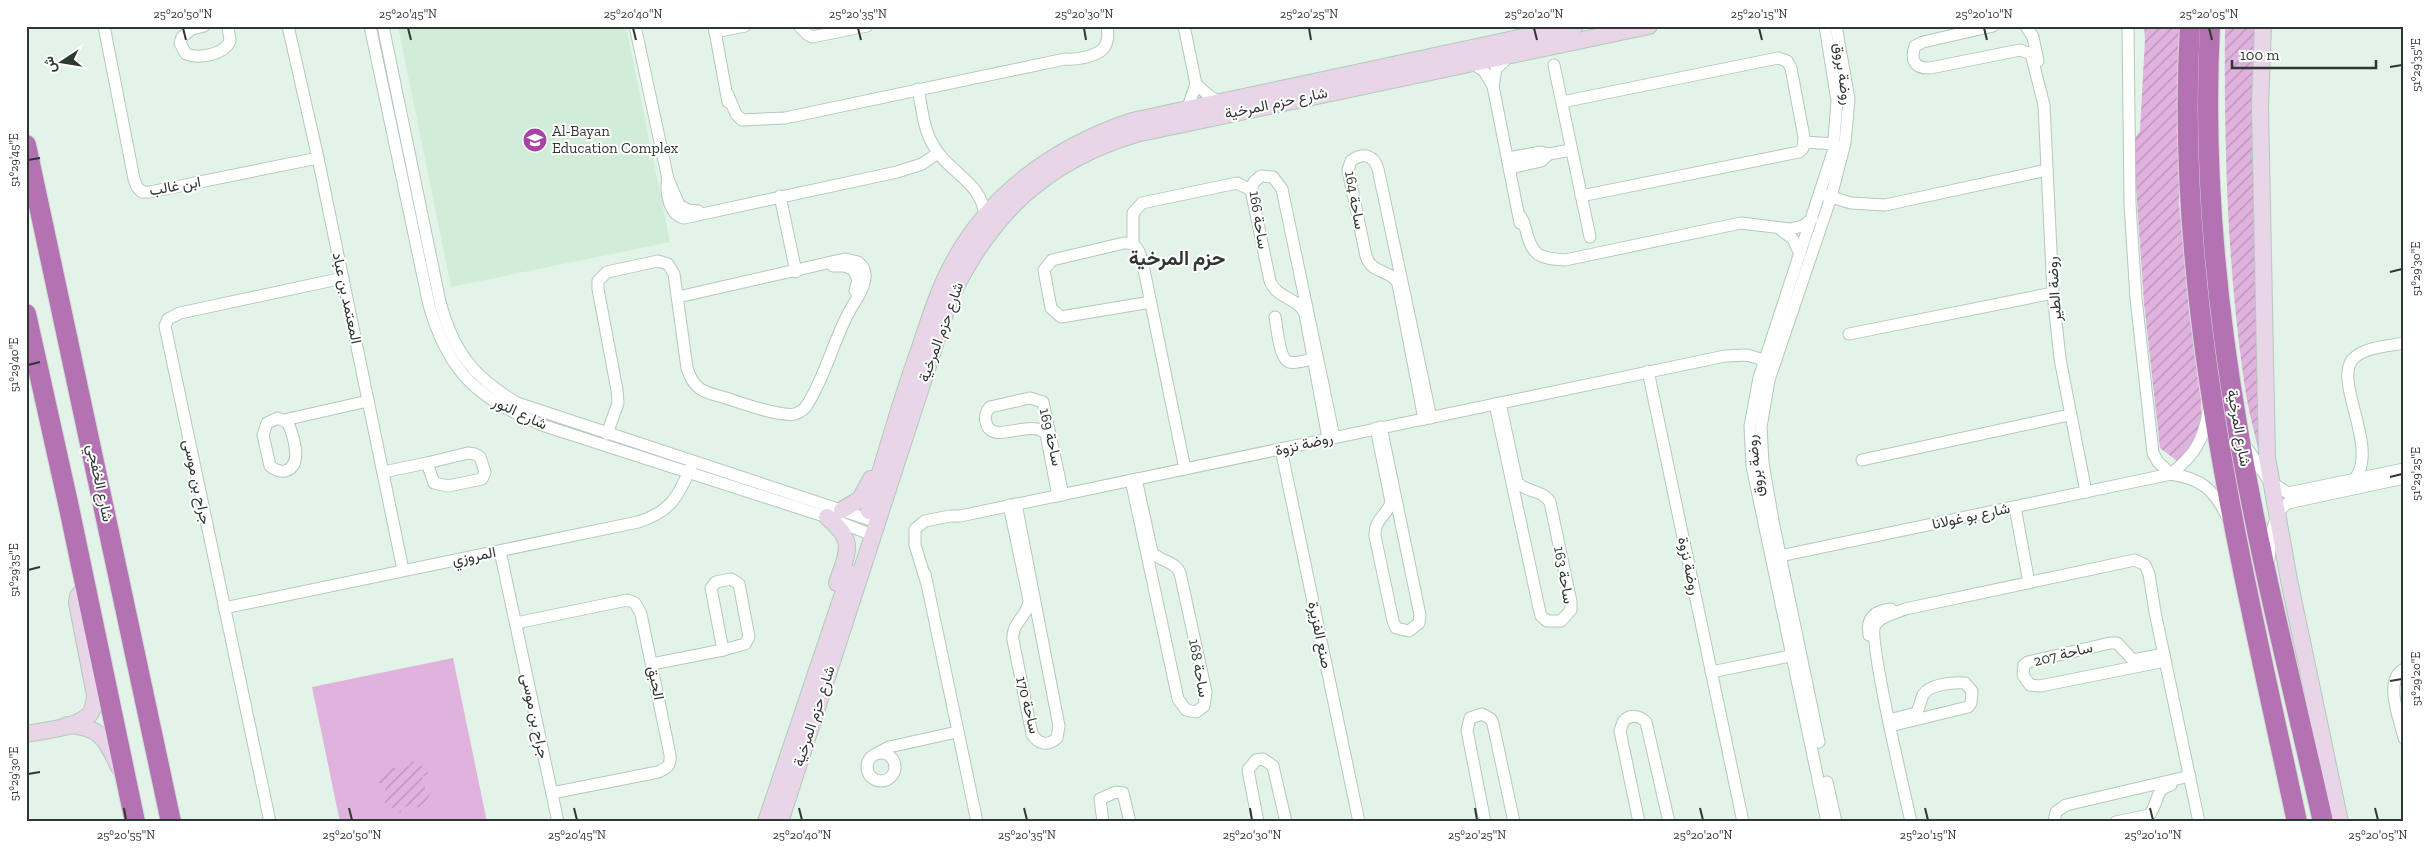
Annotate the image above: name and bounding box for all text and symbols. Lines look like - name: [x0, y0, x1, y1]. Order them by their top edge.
- text: 25°20'50"N: [154, 7, 213, 21]
- text: 25°20'45"N: [379, 7, 437, 21]
- text: 25°20'40"N: [604, 7, 662, 21]
- text: 25°20'35"N: [829, 7, 887, 21]
- text: 25°20'30"N: [1055, 7, 1113, 21]
- text: 25°20'25"N: [1280, 7, 1338, 21]
- text: 25°20'20"N: [1505, 7, 1564, 21]
- text: 25°20'15"N: [1731, 7, 1787, 21]
- text: 25°20'10"N: [1955, 7, 2013, 21]
- text: 25°20'05"N: [2180, 7, 2239, 21]
- north arrow: [38, 38, 88, 88]
- scale bar: [2232, 38, 2376, 70]
- text: 51°29'35"E: [2409, 38, 2423, 92]
- street label: روضة بروق: [1830, 42, 1856, 106]
- text: 100 m: [2240, 46, 2279, 64]
- text: ش: [40, 54, 60, 75]
- street label: شارع حزم المرخية: [1223, 83, 1330, 125]
- place label: Al-Bayan Education Complex: [552, 122, 679, 157]
- school or university icon: Al-Bayan Education Complex: [522, 127, 548, 153]
- text: 51°29'45"E: [7, 133, 21, 187]
- street label: ساحة 164: [1341, 169, 1369, 231]
- street label: ابن غالب: [148, 173, 202, 200]
- street label: ساحة 166: [1246, 190, 1273, 251]
- text: 51°29'30"E: [2409, 242, 2423, 296]
- district label: حزم المرخية: [1129, 246, 1225, 271]
- street label: المعتمد بن عباد: [328, 251, 365, 346]
- street label: روضة الطير: [2043, 256, 2065, 323]
- street label: شارع حزم المرخية: [915, 279, 969, 385]
- text: 51°29'40"E: [7, 338, 21, 392]
- street label: شارع المرخية: [2221, 388, 2255, 468]
- street label: شارع النور: [488, 392, 550, 435]
- street label: ساحة 169: [1036, 406, 1066, 468]
- street label: روضة نزوة: [1273, 429, 1335, 459]
- street label: روضة بروق: [1742, 434, 1768, 498]
- street label: جراح بن موسى: [177, 438, 215, 527]
- street label: شارع الخفجي: [79, 442, 117, 525]
- text: 51°29'25"E: [2409, 447, 2423, 501]
- street label: شارع بو غولانا: [1930, 499, 2012, 535]
- street label: روضة نزوة: [1674, 535, 1704, 597]
- text: 51°29'35"E: [7, 543, 21, 597]
- street label: المروزي: [451, 543, 498, 573]
- street label: ساحة 163: [1550, 545, 1578, 605]
- street label: صنع الفزيرة: [1302, 600, 1336, 670]
- street label: ساحة 168: [1185, 637, 1213, 699]
- street label: ساحة 207: [2032, 638, 2095, 670]
- text: 51°29'20"E: [2409, 652, 2423, 706]
- street label: شارع حزم المرخية: [789, 663, 841, 769]
- street label: الحبق: [643, 665, 668, 702]
- street label: جراح بن موسى: [515, 672, 553, 761]
- street label: ساحة 170: [1012, 675, 1044, 736]
- text: 51°29'30"E: [7, 747, 21, 801]
- text: 25°20'55"N: [97, 828, 155, 842]
- text: 25°20'50"N: [323, 828, 382, 842]
- text: 25°20'45"N: [548, 828, 606, 842]
- text: 25°20'40"N: [773, 828, 831, 842]
- text: 25°20'35"N: [998, 828, 1056, 842]
- text: 25°20'30"N: [1223, 828, 1281, 842]
- text: 25°20'25"N: [1448, 828, 1506, 842]
- text: 25°20'20"N: [1674, 828, 1733, 842]
- text: 25°20'15"N: [1900, 828, 1956, 842]
- text: 25°20'10"N: [2124, 828, 2182, 842]
- text: 25°20'05"N: [2349, 828, 2408, 842]

